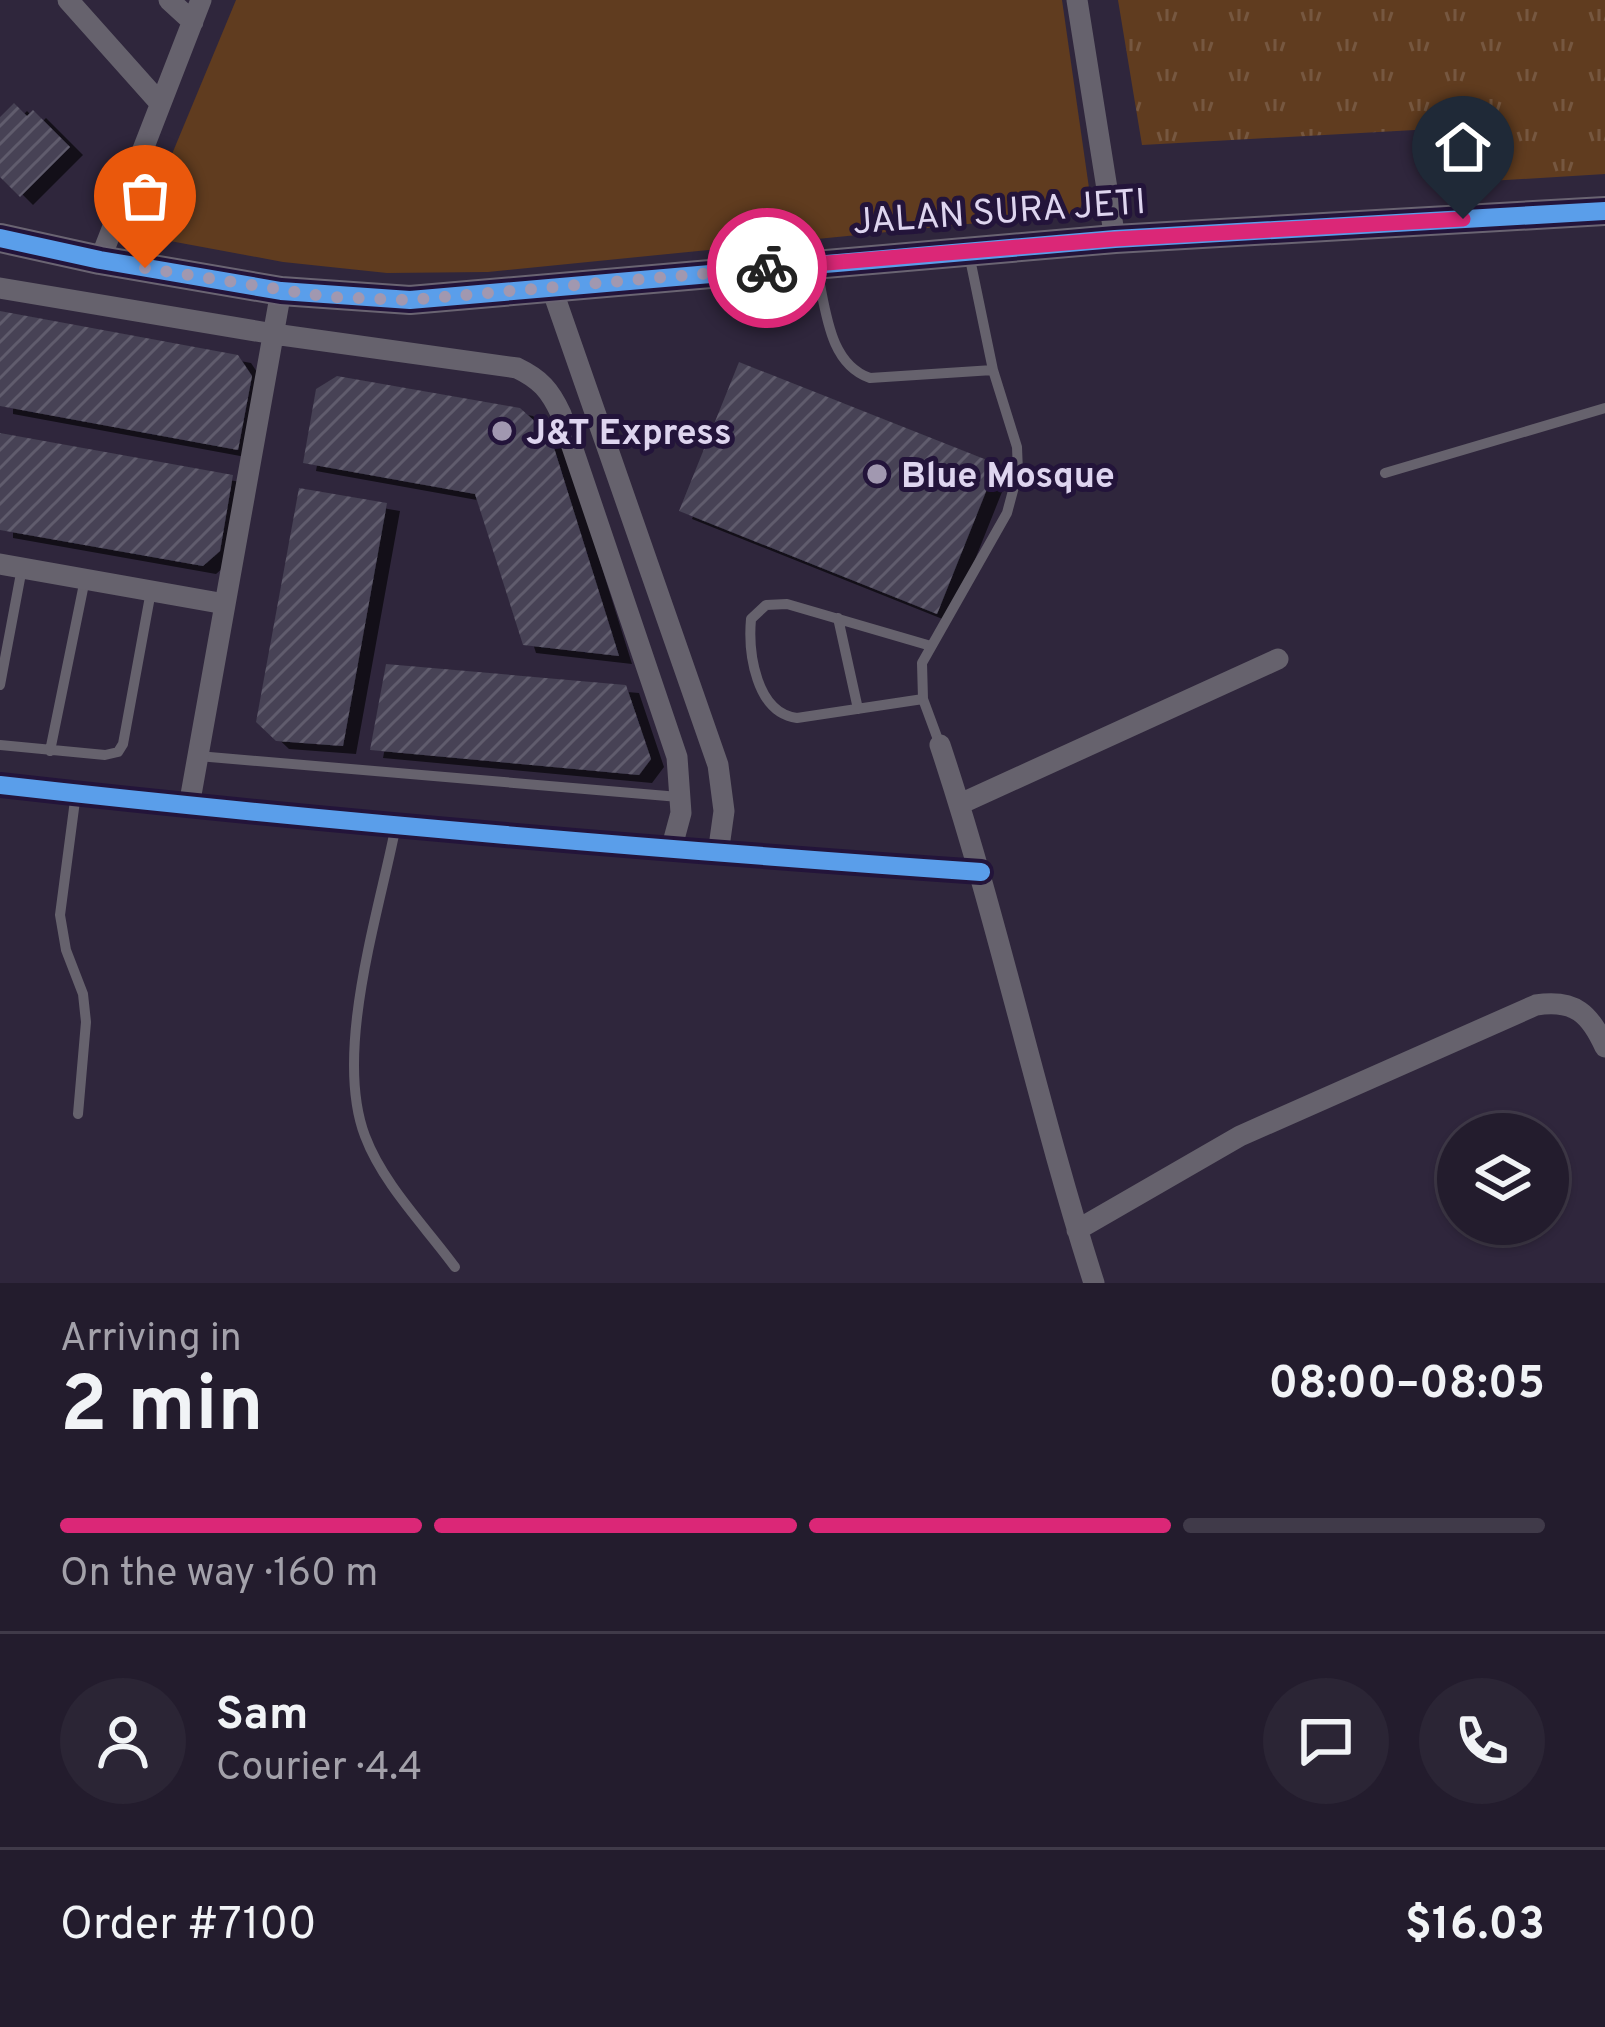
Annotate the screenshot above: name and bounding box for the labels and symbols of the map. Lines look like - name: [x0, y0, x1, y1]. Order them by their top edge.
- pin: [1412, 96, 1514, 219]
- pin: [94, 145, 196, 268]
- street label: JALAN SURA JETI: [851, 181, 1147, 247]
- courier: [707, 208, 827, 328]
- place label: J&T Express: [526, 412, 732, 458]
- marker: J&T Express: [489, 418, 515, 444]
- place label: Blue Mosque: [901, 455, 1115, 501]
- marker: Blue Mosque: [864, 461, 890, 487]

